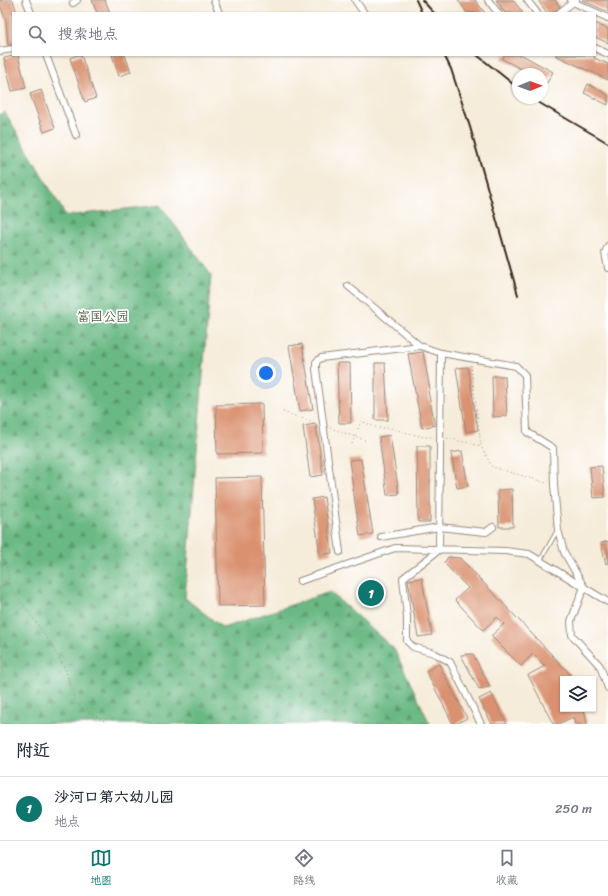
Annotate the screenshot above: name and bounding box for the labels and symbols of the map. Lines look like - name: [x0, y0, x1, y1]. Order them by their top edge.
- north arrow: [512, 68, 548, 104]
- park label: 富国公园: [77, 305, 129, 328]
- your location: [256, 363, 276, 383]
- pin: 1: [358, 578, 384, 608]

